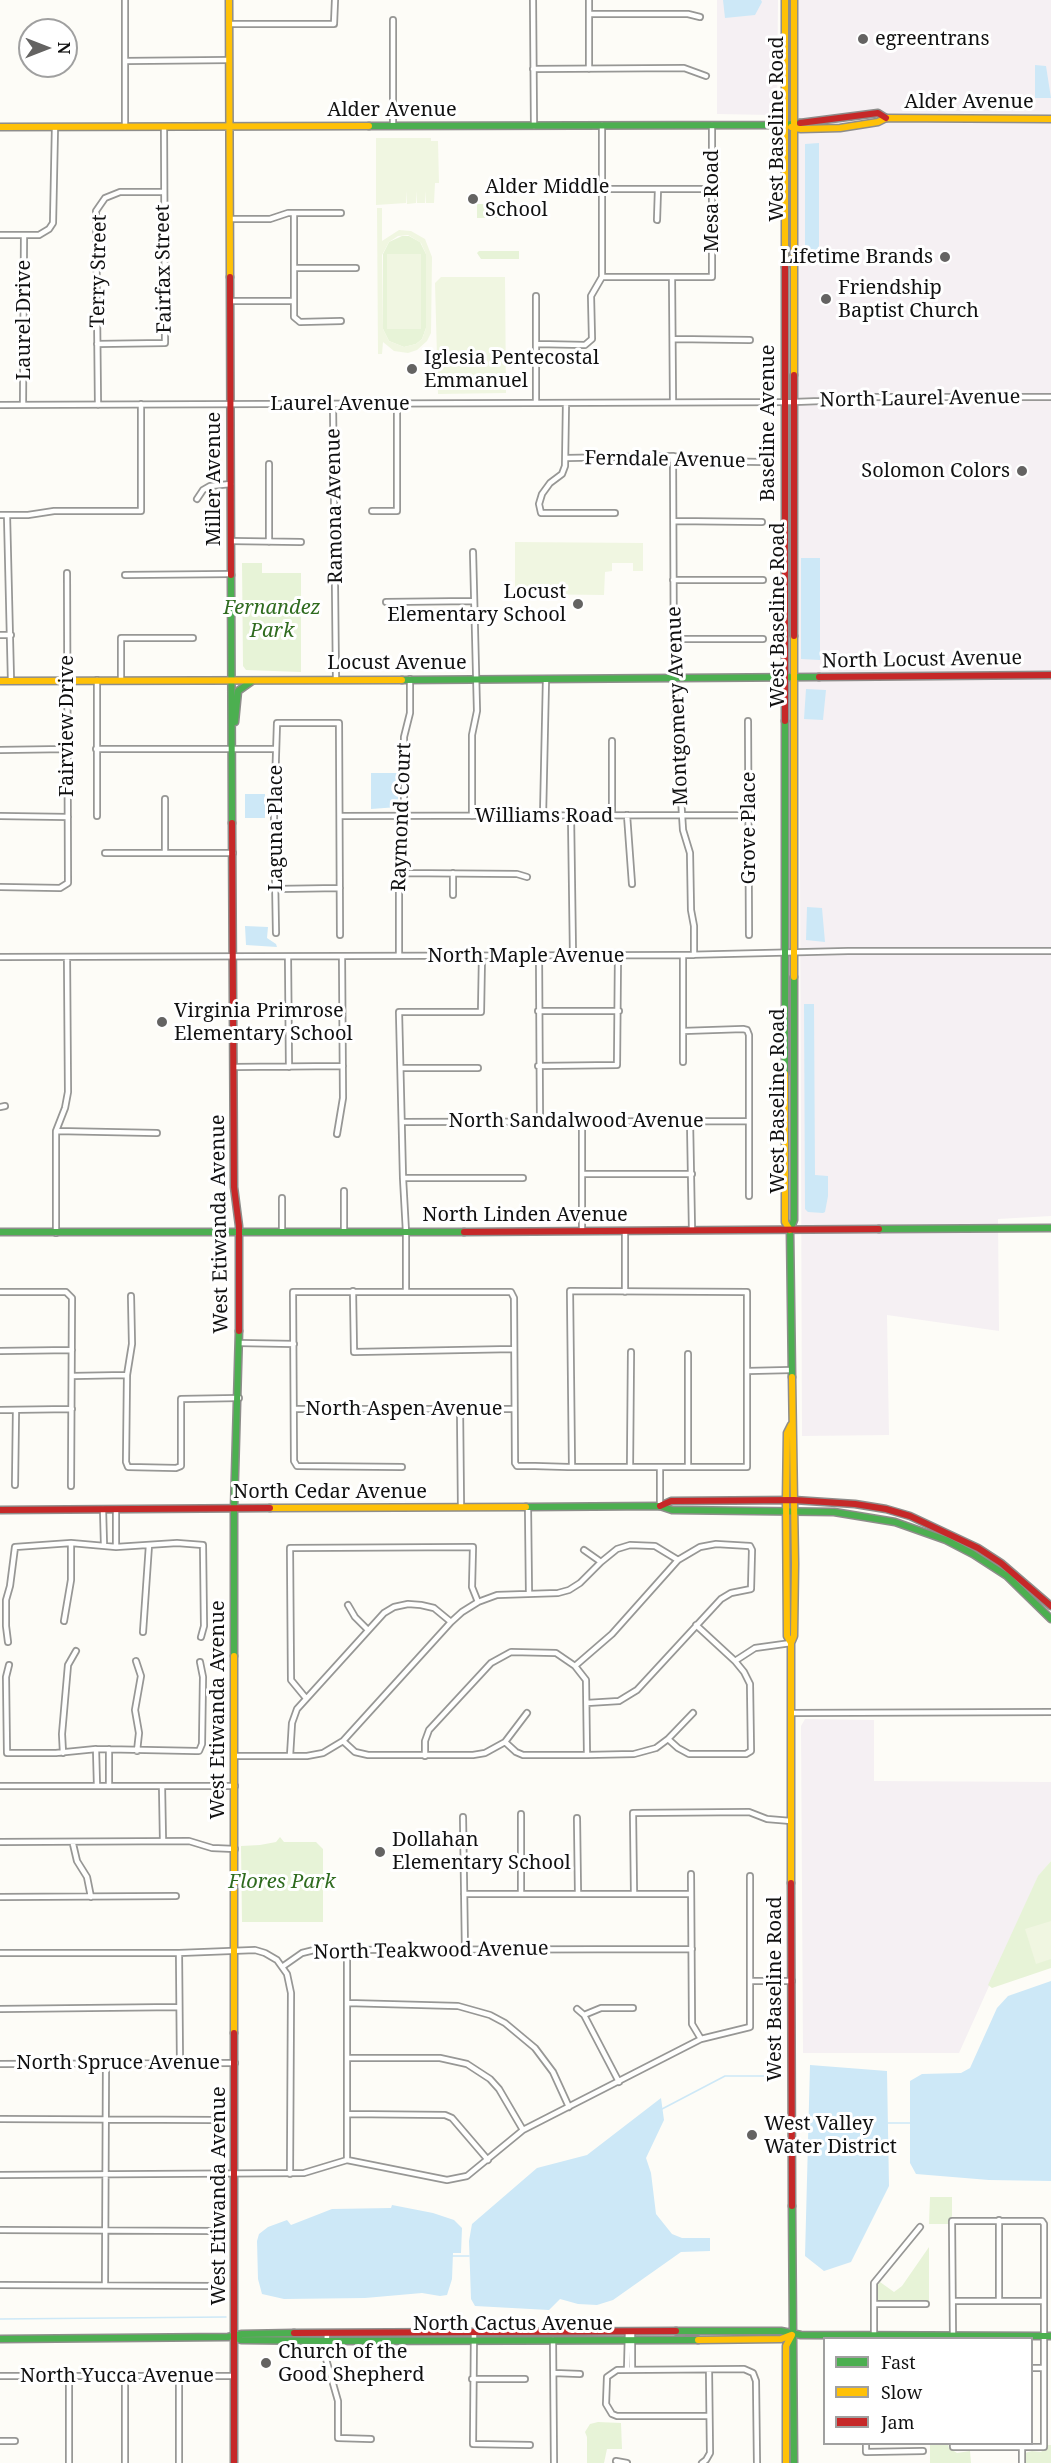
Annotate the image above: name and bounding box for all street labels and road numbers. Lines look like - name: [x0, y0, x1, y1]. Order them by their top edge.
- street label: West Baseline Road: [765, 36, 789, 222]
- street label: Alder Avenue: [904, 90, 1034, 114]
- street label: Alder Avenue: [327, 98, 457, 122]
- street label: Mesa Road: [700, 149, 724, 253]
- street label: Fairfax Street: [151, 204, 177, 334]
- street label: Terry Street: [86, 214, 112, 328]
- street label: Laurel Drive: [12, 260, 36, 380]
- street label: Baseline Avenue: [756, 345, 780, 501]
- street label: North Laurel Avenue: [820, 385, 1020, 413]
- street label: Laurel Avenue: [270, 392, 410, 416]
- street label: Miller Avenue: [202, 412, 226, 546]
- street label: Ramona Avenue: [322, 428, 348, 584]
- street label: Ferndale Avenue: [584, 447, 746, 473]
- street label: West Baseline Road: [766, 522, 790, 708]
- street label: Montgomery Avenue: [663, 606, 693, 806]
- street label: North Locust Avenue: [822, 646, 1022, 674]
- street label: Locust Avenue: [327, 651, 467, 675]
- street label: Fairview Drive: [55, 655, 79, 797]
- street label: Raymond Court: [387, 742, 417, 892]
- street label: Laguna Place: [264, 765, 288, 891]
- street label: Grove Place: [737, 772, 761, 884]
- street label: Williams Road: [475, 804, 613, 828]
- street label: North Maple Avenue: [427, 944, 625, 968]
- street label: West Baseline Road: [766, 1008, 790, 1194]
- street label: North Sandalwood Avenue: [448, 1109, 704, 1133]
- street label: West Etiwanda Avenue: [206, 1114, 234, 1334]
- street label: North Linden Avenue: [422, 1203, 628, 1227]
- street label: North Aspen Avenue: [306, 1397, 502, 1421]
- street label: North Cedar Avenue: [233, 1480, 427, 1504]
- street label: West Etiwanda Avenue: [206, 1600, 230, 1820]
- street label: West Baseline Road: [763, 1896, 787, 2082]
- street label: North Teakwood Avenue: [313, 1937, 549, 1965]
- street label: North Spruce Avenue: [16, 2051, 220, 2075]
- street label: West Etiwanda Avenue: [207, 2086, 231, 2306]
- street label: North Cactus Avenue: [413, 2312, 613, 2336]
- street label: North Yucca Avenue: [20, 2364, 214, 2388]

